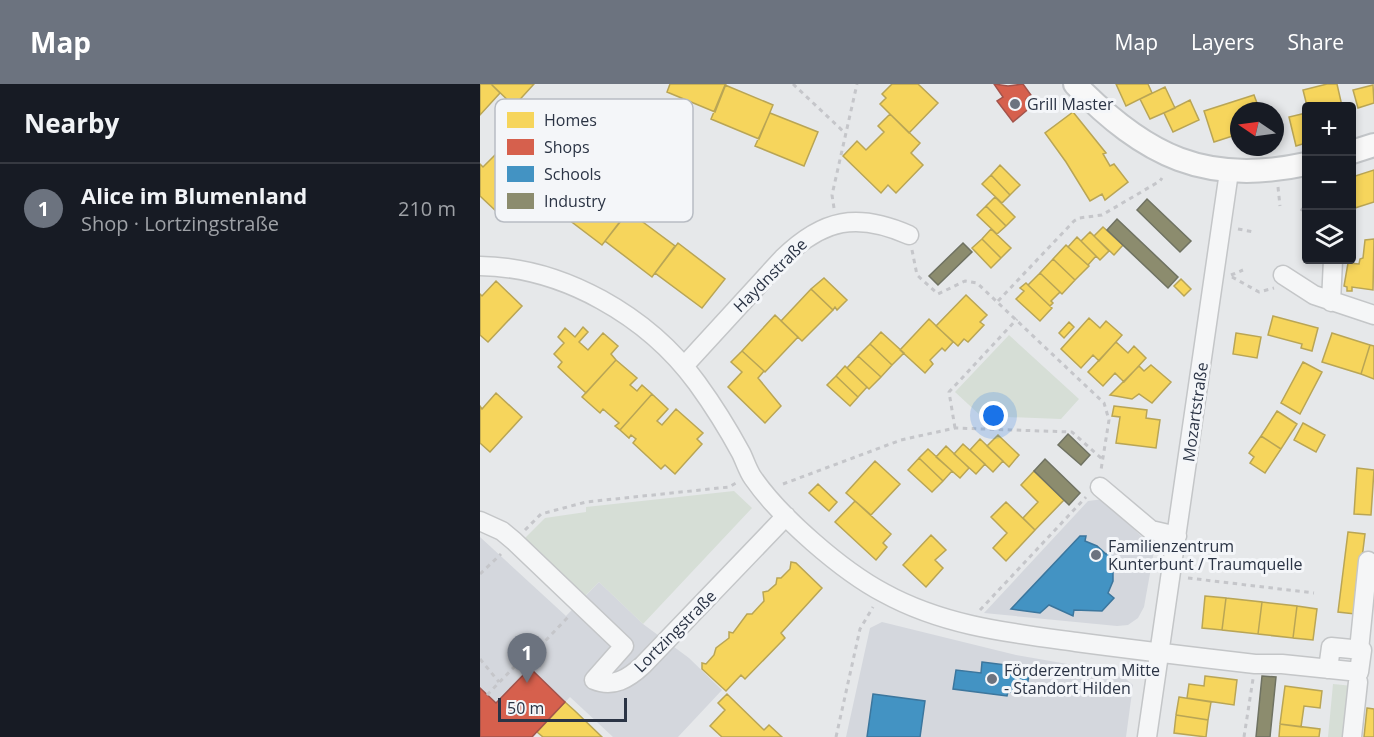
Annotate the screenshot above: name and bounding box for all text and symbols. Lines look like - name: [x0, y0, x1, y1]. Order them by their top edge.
- text: Map: [30, 23, 91, 61]
- text: Map: [1115, 28, 1158, 56]
- text: Layers: [1191, 28, 1255, 56]
- text: Share: [1288, 28, 1344, 56]
- place label: Grill Master: [1027, 93, 1114, 115]
- marker: Grill Master: [1008, 97, 1022, 111]
- legend: [495, 99, 693, 222]
- north arrow: [1230, 102, 1284, 156]
- map controls: [1302, 102, 1356, 264]
- button: +: [1302, 102, 1356, 156]
- text: Nearby: [24, 105, 119, 141]
- text: Homes: [544, 109, 597, 131]
- text: Shops: [544, 136, 590, 158]
- button: −: [1302, 156, 1356, 210]
- text: Schools: [544, 163, 601, 185]
- text: Alice im Blumenland: [81, 180, 307, 210]
- text: Industry: [544, 190, 607, 212]
- text: 1: [38, 195, 49, 222]
- text: 210 m: [398, 195, 456, 222]
- text: Shop · Lortzingstraße: [81, 210, 279, 237]
- button: layers: [1302, 210, 1356, 264]
- street label: Haydnstraße: [728, 233, 812, 317]
- street label: Mozartstraße: [1177, 361, 1213, 463]
- your location: [979, 401, 1008, 430]
- place label: Familienzentrum Kunterbunt / Traumquelle: [1108, 535, 1302, 575]
- marker: Familienzentrum Kunterbunt / Traumquelle: [1089, 548, 1103, 562]
- street label: Lortzingstraße: [629, 585, 721, 677]
- pin: 1: [508, 634, 546, 683]
- place label: Förderzentrum Mitte - Standort Hilden: [1004, 659, 1160, 699]
- marker: Förderzentrum Mitte - Standort Hilden: [985, 672, 999, 686]
- scale bar: [498, 695, 627, 722]
- text: 50 m: [507, 697, 544, 719]

